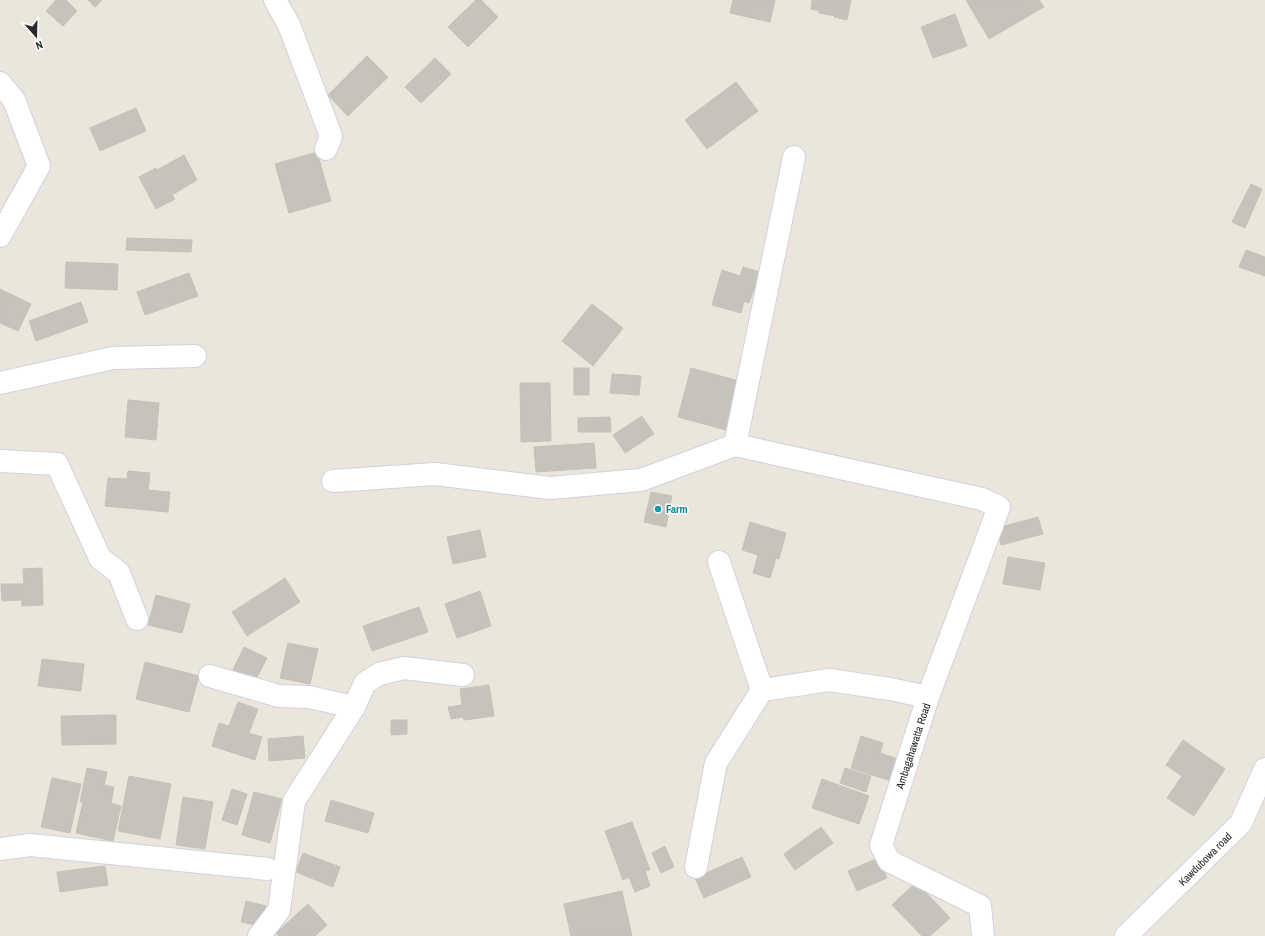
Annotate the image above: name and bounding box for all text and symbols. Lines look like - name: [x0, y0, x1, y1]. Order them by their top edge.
- north arrow: [16, 16, 56, 56]
- text: N: [34, 38, 45, 53]
- place label: Farm: [666, 502, 688, 516]
- marker: Farm: [653, 504, 663, 514]
- street label: Ambagahawatta Road: [892, 701, 933, 792]
- street label: Kawdubowa road: [1175, 829, 1235, 889]

